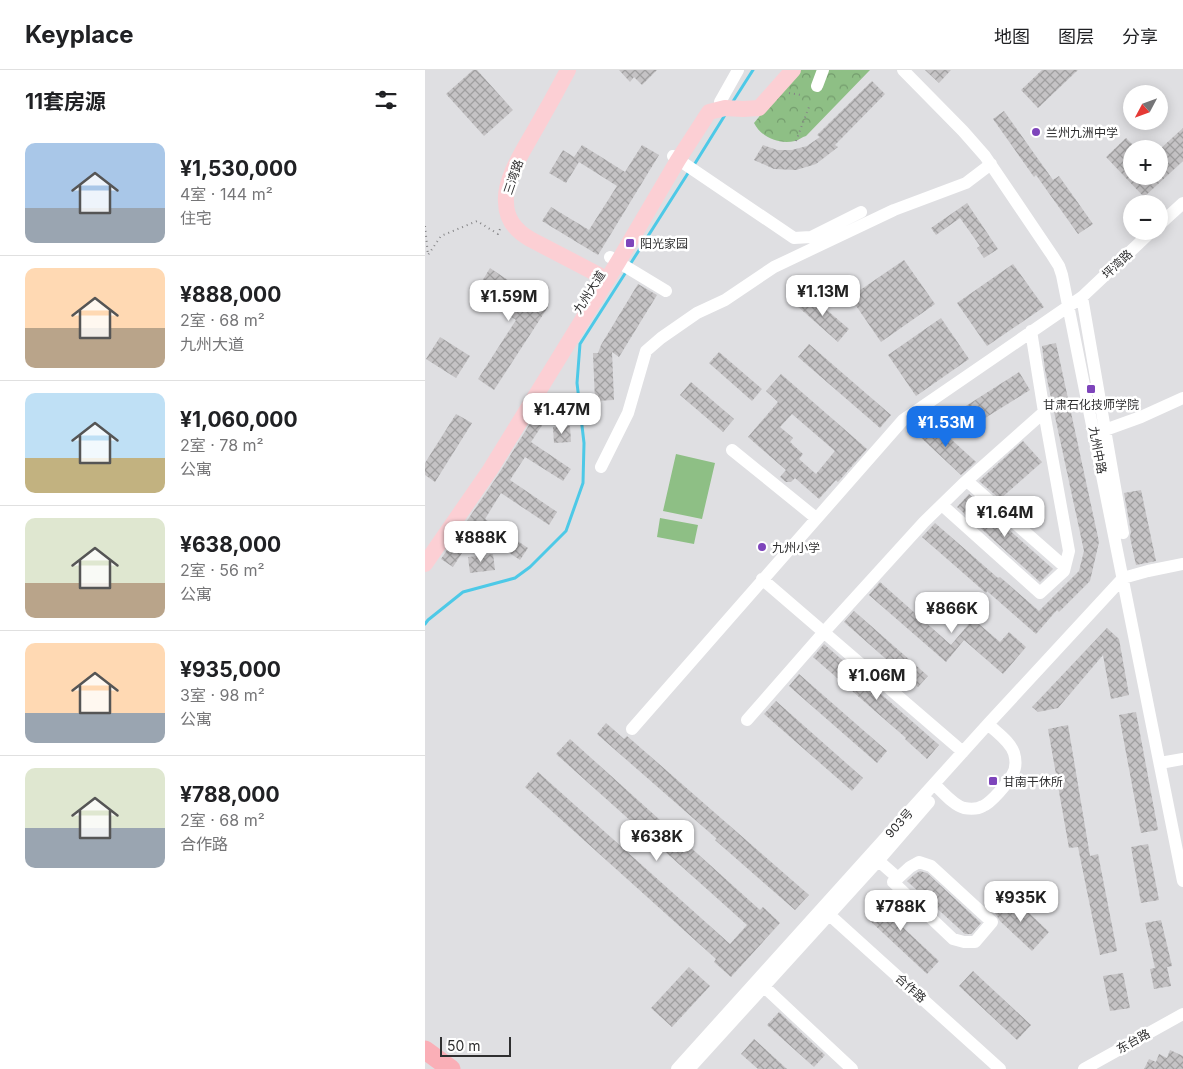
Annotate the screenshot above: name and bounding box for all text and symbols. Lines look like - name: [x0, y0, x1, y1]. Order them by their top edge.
- text: Keyplace: [25, 20, 134, 49]
- text: 地图: [994, 26, 1030, 47]
- text: 图层: [1058, 26, 1094, 47]
- text: 分享: [1122, 26, 1158, 47]
- north arrow: [1123, 85, 1167, 130]
- map controls: [1123, 85, 1168, 240]
- icon: filters: [372, 86, 400, 114]
- text: 11套房源: [25, 89, 106, 114]
- place label: 兰州九洲中学: [1046, 125, 1118, 140]
- marker: 兰州九洲中学: [1030, 126, 1042, 138]
- button: +: [1123, 140, 1168, 185]
- text: ¥1,530,000: [180, 156, 297, 181]
- street label: 三湾路: [500, 158, 526, 196]
- icon: home: [65, 163, 125, 223]
- text: 4室 · 144 m²: [180, 184, 273, 204]
- button: −: [1123, 195, 1168, 240]
- text: 住宅: [180, 208, 212, 228]
- place label: 阳光家园: [640, 236, 688, 251]
- marker: 阳光家园: [624, 237, 636, 249]
- street label: 坪湾路: [1099, 246, 1135, 282]
- street label: 九州大道: [570, 268, 608, 316]
- pin: ¥1.13M: [782, 274, 864, 317]
- pin: ¥1.59M: [468, 280, 550, 322]
- text: ¥1.13M: [797, 281, 849, 301]
- text: ¥888,000: [180, 282, 281, 307]
- text: ¥1.59M: [481, 286, 537, 306]
- icon: home: [65, 288, 125, 348]
- text: 2室 · 68 m²: [180, 310, 265, 330]
- text: 九州大道: [180, 334, 244, 354]
- marker: 甘肃石化技师学院: [1085, 383, 1097, 395]
- pin: ¥1.47M: [521, 392, 603, 435]
- place label: 甘肃石化技师学院: [1043, 397, 1139, 412]
- text: ¥1.47M: [534, 399, 590, 419]
- pin: ¥1.53M: [905, 406, 987, 448]
- text: ¥1,060,000: [180, 407, 298, 432]
- text: ¥1.53M: [918, 412, 974, 432]
- icon: home: [65, 413, 125, 473]
- street label: 九州中路: [1086, 425, 1110, 475]
- text: 2室 · 78 m²: [180, 435, 264, 455]
- text: 公寓: [180, 459, 212, 479]
- pin: ¥1.64M: [964, 496, 1046, 538]
- text: ¥1.64M: [976, 502, 1034, 522]
- pin: ¥888K: [446, 520, 516, 563]
- text: ¥888K: [455, 527, 507, 547]
- text: ¥638,000: [180, 532, 281, 557]
- icon: home: [65, 538, 125, 598]
- place label: 九州小学: [772, 540, 820, 555]
- marker: 九州小学: [756, 541, 768, 553]
- text: 2室 · 56 m²: [180, 560, 265, 580]
- text: 公寓: [180, 584, 212, 604]
- pin: ¥866K: [917, 592, 987, 634]
- text: ¥866K: [926, 598, 978, 618]
- text: ¥935,000: [180, 657, 281, 682]
- pin: ¥1.06M: [836, 658, 918, 701]
- icon: home: [65, 663, 125, 723]
- text: ¥1.06M: [849, 665, 905, 685]
- text: 3室 · 98 m²: [180, 685, 265, 705]
- text: 公寓: [180, 709, 212, 729]
- place label: 甘南干休所: [1003, 774, 1063, 789]
- marker: 甘南干休所: [987, 775, 999, 787]
- text: ¥788,000: [180, 782, 280, 807]
- icon: home: [65, 788, 125, 848]
- street label: 903号: [882, 805, 916, 841]
- text: 2室 · 68 m²: [180, 810, 265, 830]
- pin: ¥638K: [622, 820, 692, 862]
- text: ¥638K: [631, 826, 683, 846]
- text: 合作路: [180, 834, 228, 854]
- pin: ¥935K: [986, 880, 1056, 923]
- text: ¥935K: [995, 887, 1047, 907]
- pin: ¥788K: [866, 890, 936, 932]
- text: ¥788K: [876, 896, 926, 916]
- street label: 合作路: [893, 970, 929, 1006]
- street label: 东台路: [1114, 1026, 1152, 1056]
- scale bar: [440, 1034, 511, 1057]
- text: 50 m: [447, 1037, 481, 1054]

